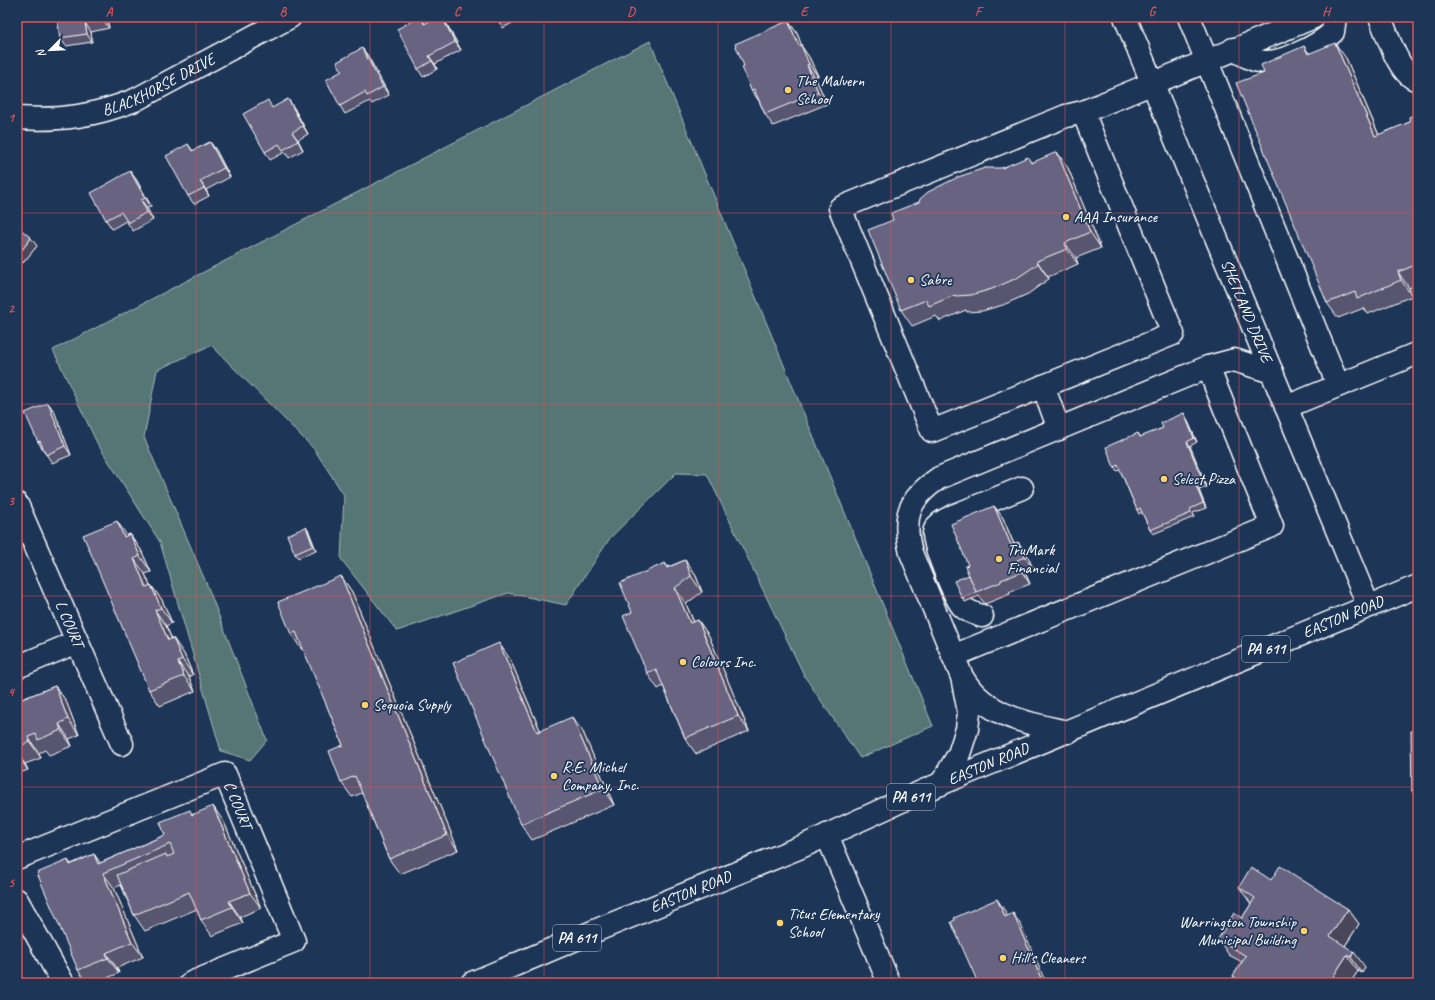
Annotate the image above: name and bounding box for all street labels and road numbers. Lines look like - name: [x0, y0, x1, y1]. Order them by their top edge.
- street label: BLACKHORSE DRIVE: [100, 48, 220, 120]
- street label: SHETLAND DRIVE: [1216, 257, 1278, 368]
- street label: EASTON ROAD: [1300, 591, 1388, 643]
- street label: L COURT: [51, 598, 90, 654]
- road number: PA 611: [1242, 636, 1290, 662]
- street label: EASTON ROAD: [945, 738, 1033, 790]
- street label: C COURT: [219, 778, 258, 835]
- road number: PA 611: [887, 784, 935, 810]
- street label: EASTON ROAD: [647, 866, 736, 917]
- road number: PA 611: [553, 925, 601, 951]

